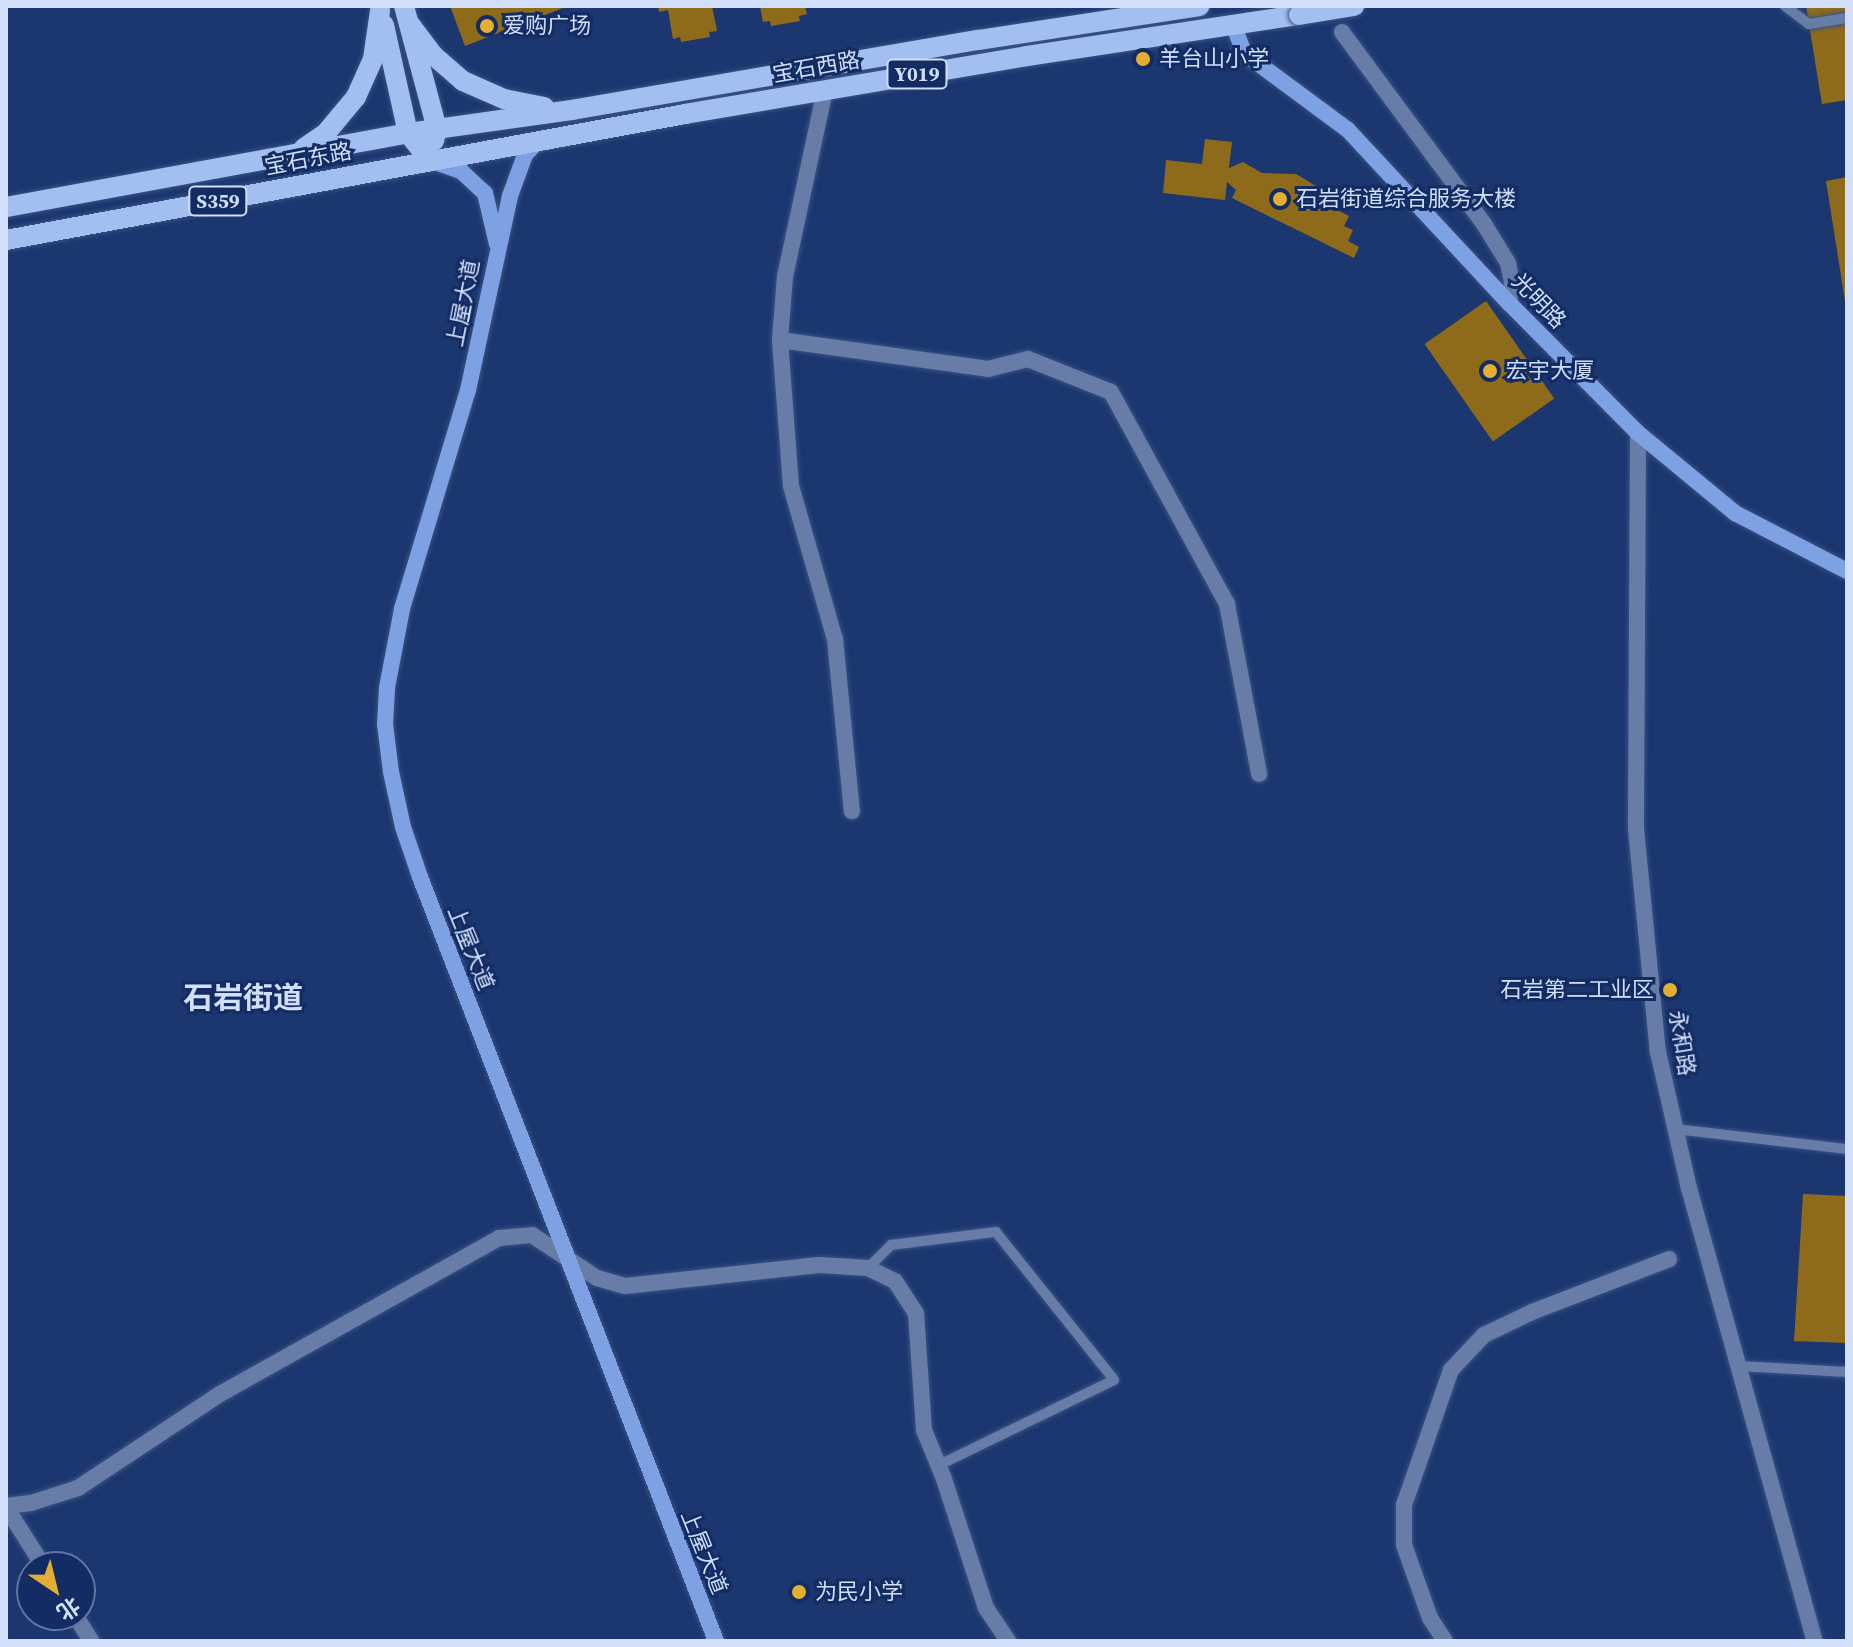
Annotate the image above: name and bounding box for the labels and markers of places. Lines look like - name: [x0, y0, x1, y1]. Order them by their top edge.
- place label: 爱购广场: [503, 13, 591, 39]
- marker: 爱购广场: [478, 17, 496, 35]
- place label: 羊台山小学: [1159, 46, 1269, 72]
- marker: 羊台山小学: [1134, 50, 1152, 68]
- place label: 石岩街道综合服务大楼: [1296, 186, 1516, 212]
- marker: 石岩街道综合服务大楼: [1271, 190, 1289, 208]
- place label: 宏宇大厦: [1506, 358, 1594, 384]
- marker: 宏宇大厦: [1481, 362, 1499, 380]
- place label: 石岩第二工业区: [1500, 977, 1654, 1003]
- marker: 石岩第二工业区: [1661, 981, 1679, 999]
- place label: 为民小学: [815, 1579, 903, 1605]
- marker: 为民小学: [790, 1583, 808, 1601]

